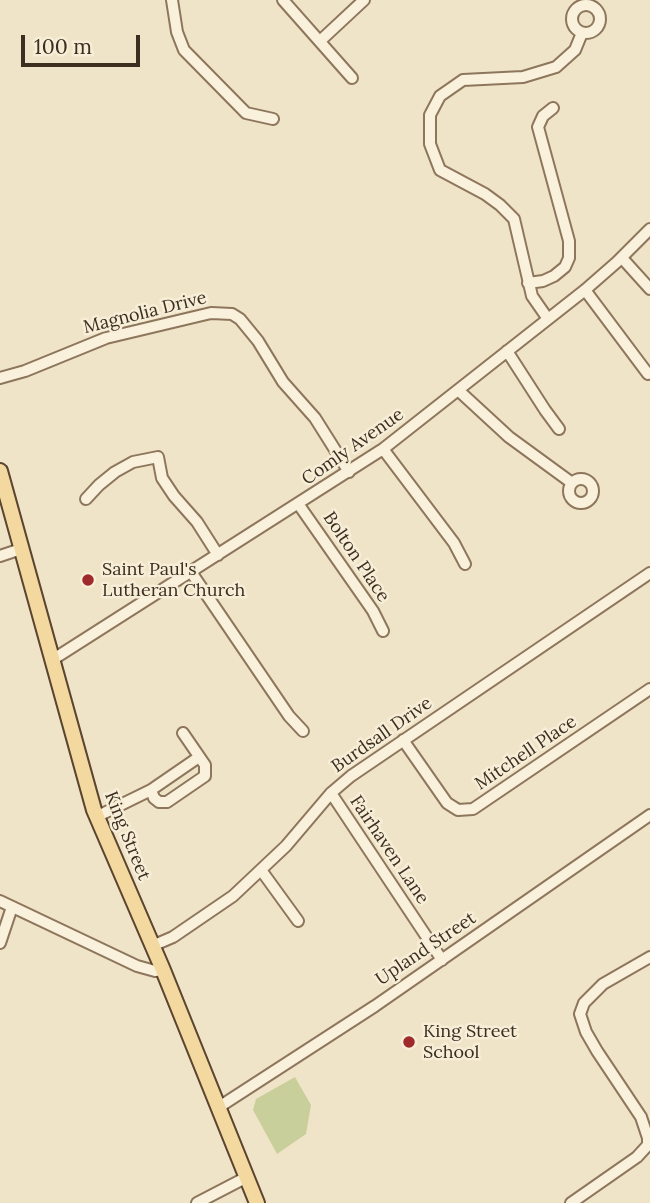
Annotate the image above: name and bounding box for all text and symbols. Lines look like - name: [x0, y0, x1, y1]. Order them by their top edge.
- scale bar: [24, 21, 144, 65]
- text: 100 m: [34, 33, 92, 60]
- street label: Magnolia Drive: [81, 287, 209, 339]
- street label: Comly Avenue: [298, 404, 408, 490]
- street label: Bolton Place: [318, 508, 394, 606]
- place label: Saint Paul's Lutheran Church: [102, 559, 245, 602]
- marker: Saint Paul's Lutheran Church: [80, 572, 96, 588]
- street label: Burdsall Drive: [328, 692, 436, 778]
- street label: Mitchell Place: [471, 711, 581, 795]
- street label: King Street: [99, 788, 155, 884]
- street label: Fairhaven Lane: [345, 792, 433, 908]
- street label: Upland Street: [372, 908, 480, 990]
- place label: King Street School: [423, 1021, 517, 1064]
- marker: King Street School: [401, 1034, 417, 1050]

